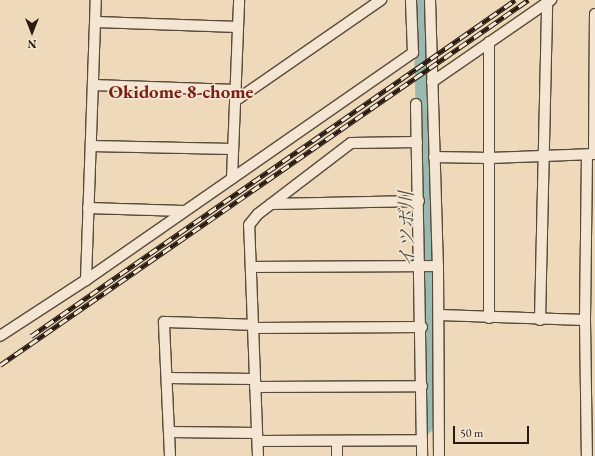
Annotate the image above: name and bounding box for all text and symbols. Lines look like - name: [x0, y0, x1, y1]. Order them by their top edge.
- north arrow: [12, 12, 52, 52]
- text: N: [28, 37, 36, 51]
- district label: Okidome 8-chome: [108, 81, 254, 103]
- water label: イツボ川: [395, 191, 419, 267]
- scale bar: [455, 418, 531, 444]
- text: 50 m: [460, 425, 483, 441]

